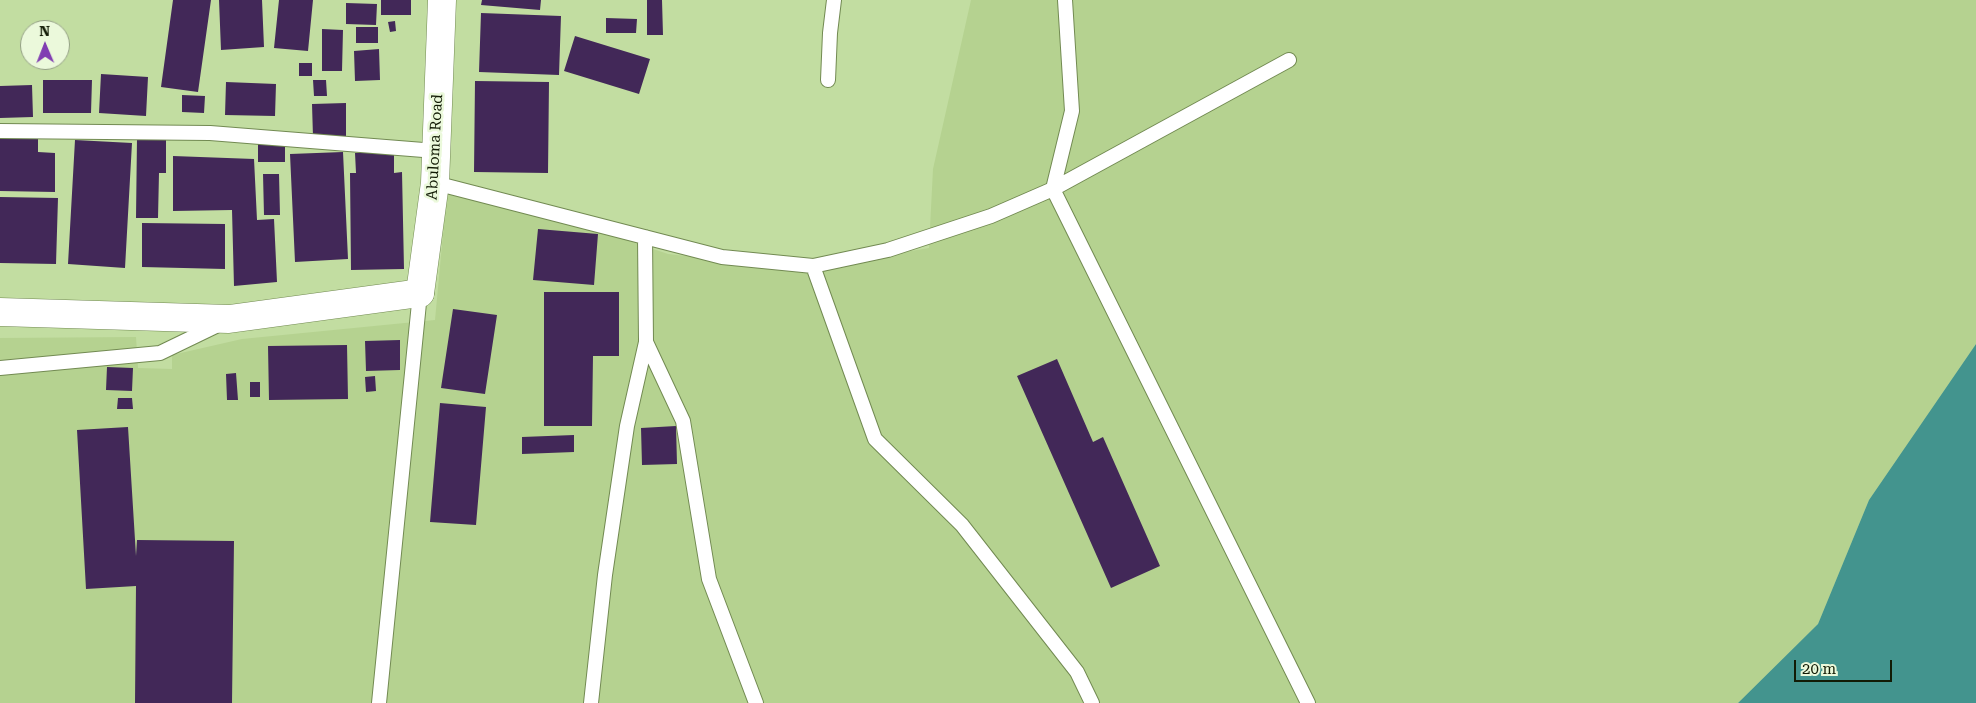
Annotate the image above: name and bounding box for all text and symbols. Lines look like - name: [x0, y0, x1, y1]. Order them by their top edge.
- north arrow: [20, 20, 70, 70]
- text: N: [39, 23, 50, 39]
- street label: Abuloma Road: [423, 94, 447, 200]
- scale bar: [1796, 650, 1894, 682]
- text: 20 m: [1802, 660, 1836, 678]

